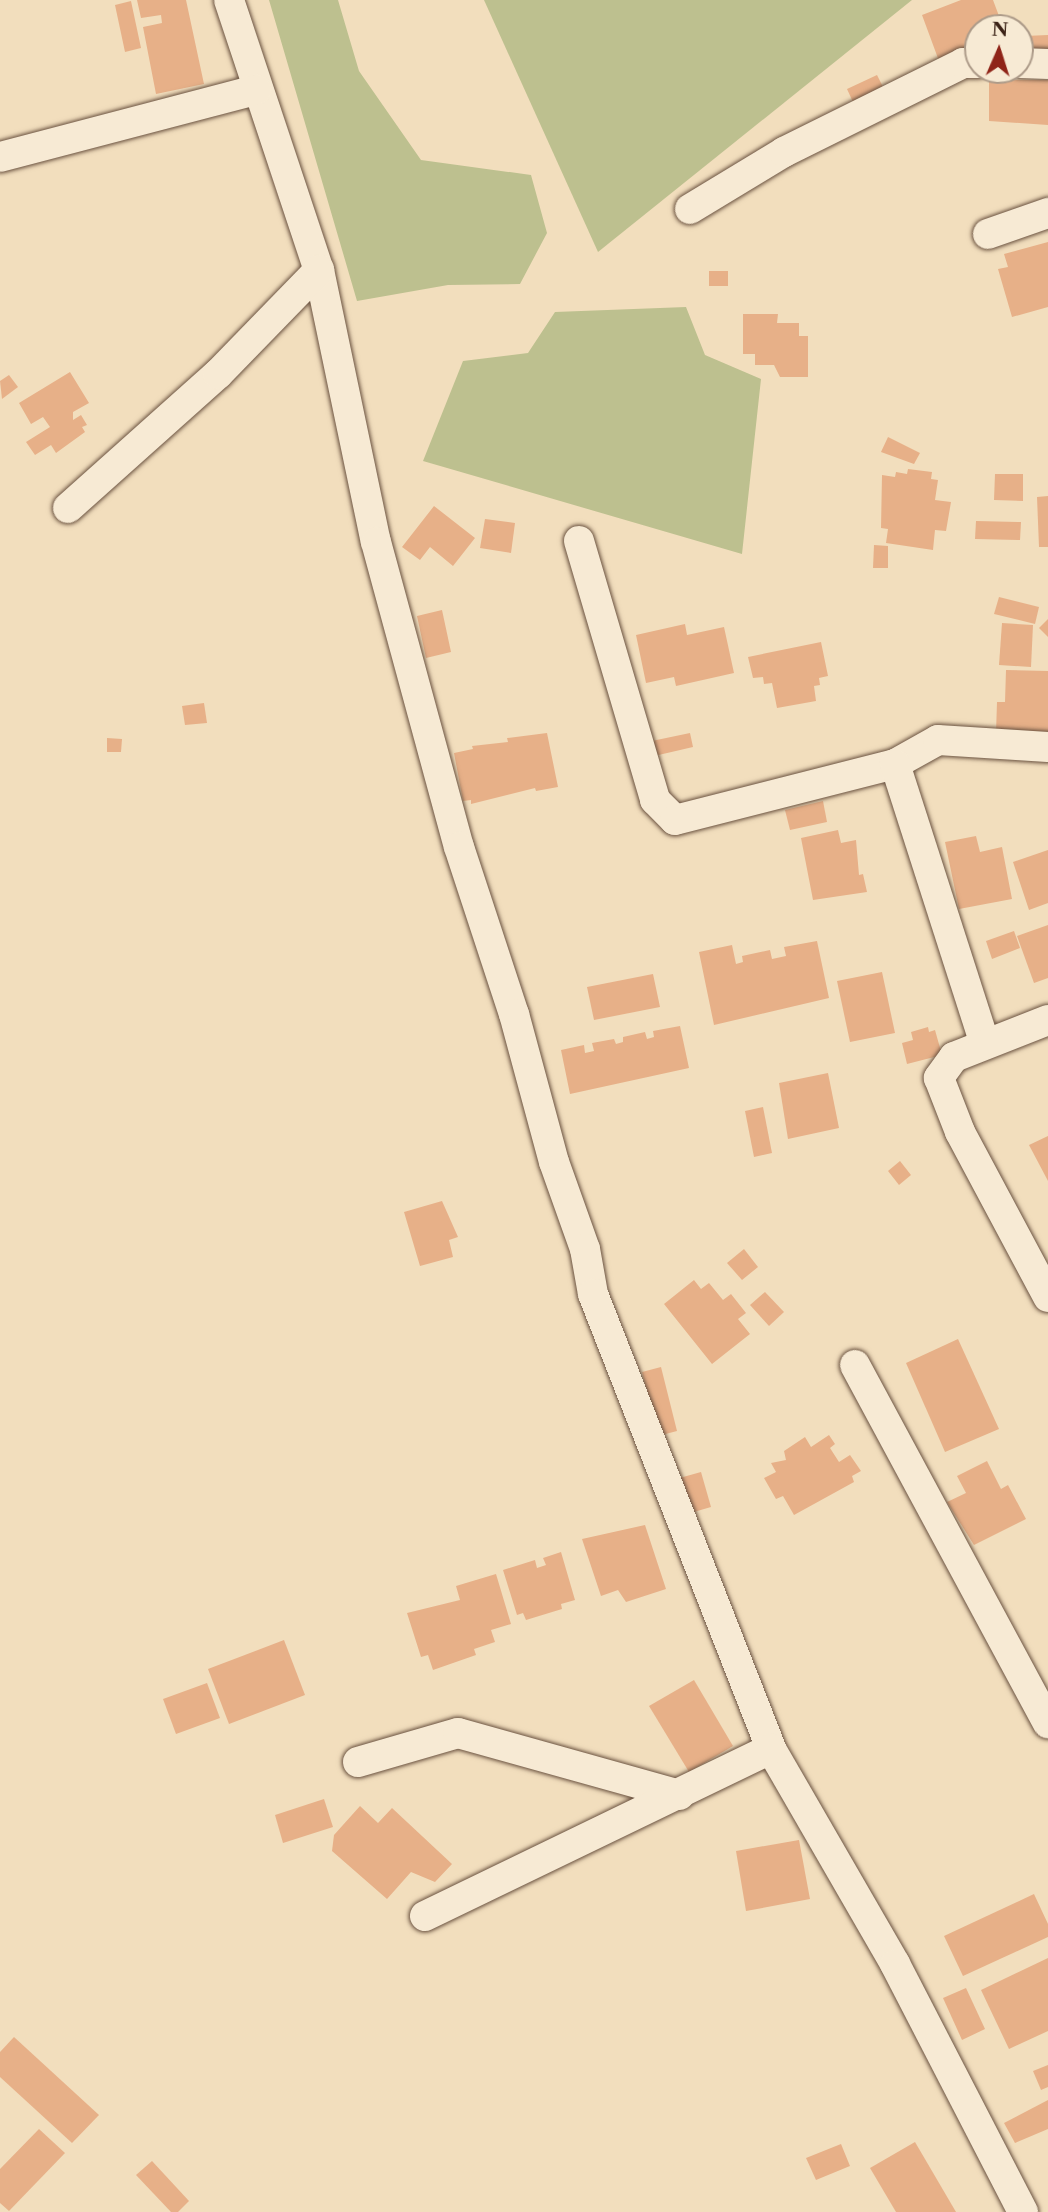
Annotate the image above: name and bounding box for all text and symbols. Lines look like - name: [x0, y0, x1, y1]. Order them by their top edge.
- north arrow: [964, 14, 1034, 84]
- text: N: [991, 18, 1009, 41]

